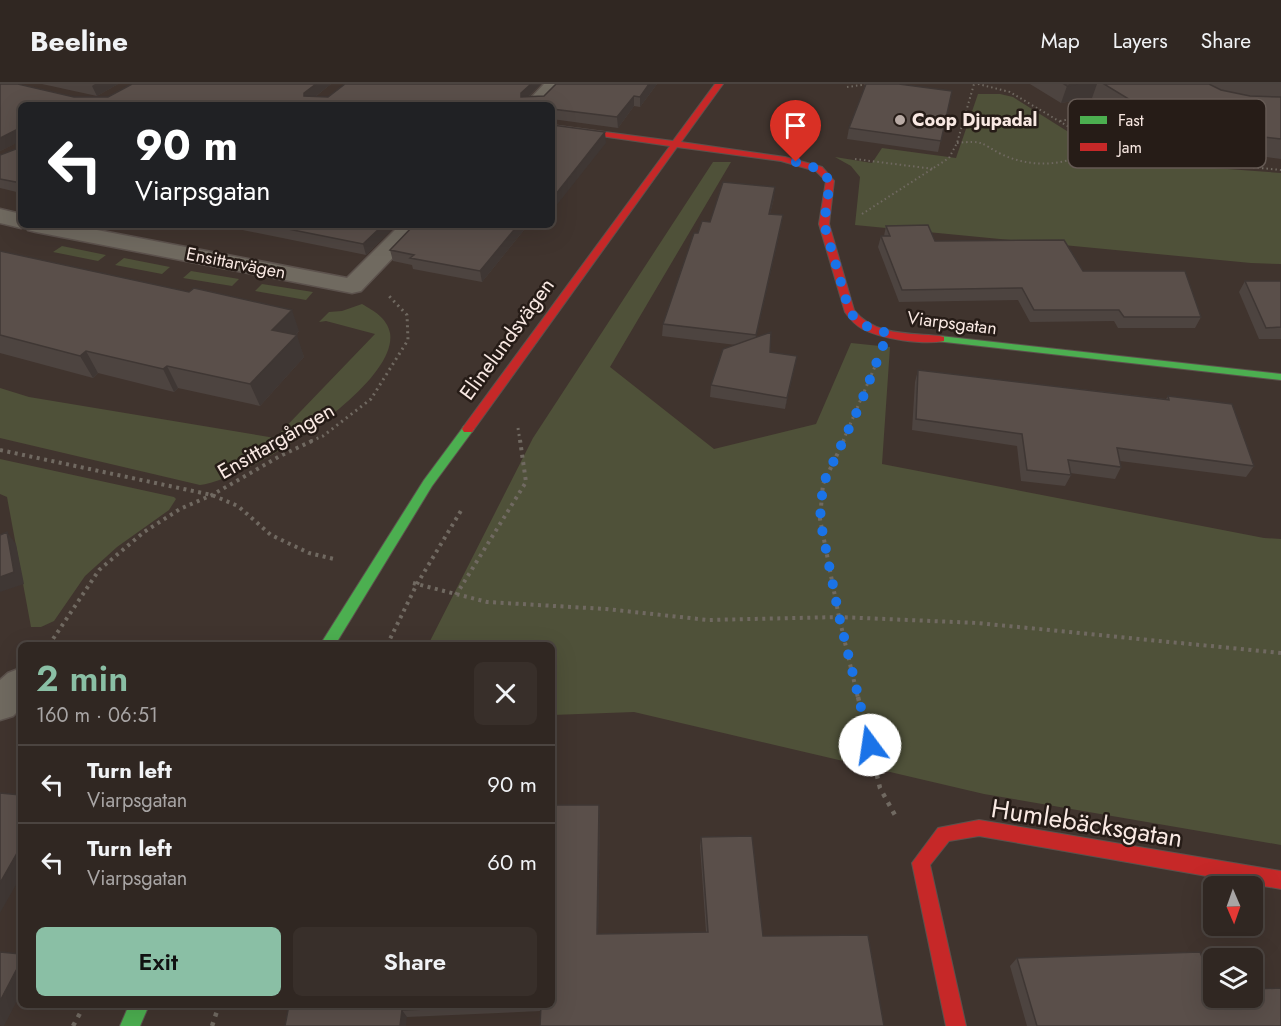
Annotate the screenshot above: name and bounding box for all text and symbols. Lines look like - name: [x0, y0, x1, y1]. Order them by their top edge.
- text: Beeline: [30, 21, 128, 62]
- text: Map: [1041, 26, 1080, 56]
- text: Layers: [1113, 26, 1168, 56]
- text: Share: [1201, 26, 1251, 56]
- legend: [1068, 99, 1266, 168]
- pin: [770, 100, 821, 162]
- place label: Coop Djupadal: [912, 107, 1037, 133]
- icon: arrive: [779, 109, 812, 142]
- text: Fast: [1118, 109, 1144, 132]
- marker: Coop Djupadal: [893, 113, 907, 127]
- text: 90 m: [135, 115, 238, 176]
- icon: left: [36, 126, 114, 204]
- text: Jam: [1116, 136, 1142, 159]
- text: Viarpsgatan: [135, 171, 270, 210]
- street label: Ensittarvägen: [184, 241, 288, 285]
- street label: Elinelundsvägen: [453, 272, 561, 406]
- street label: Viarpsgatan: [906, 305, 998, 341]
- street label: Ensittargången: [212, 395, 340, 487]
- text: 2 min: [36, 652, 128, 704]
- button: close: [474, 662, 537, 725]
- text: 160 m · 06:51: [36, 701, 158, 730]
- position arrow: [838, 713, 902, 777]
- text: Turn left: [87, 754, 172, 786]
- icon: left: [36, 768, 69, 801]
- text: 90 m: [487, 768, 537, 800]
- text: Viarpsgatan: [87, 786, 187, 815]
- street label: Humlebäcksgatan: [989, 789, 1185, 857]
- text: Turn left: [87, 832, 172, 864]
- icon: left: [36, 846, 69, 879]
- text: 60 m: [487, 846, 537, 878]
- text: Viarpsgatan: [87, 864, 187, 893]
- north arrow: [1203, 876, 1263, 936]
- map controls: [1203, 876, 1263, 1008]
- button: Exit: [36, 927, 281, 996]
- button: Share: [293, 927, 537, 996]
- button: layers: [1203, 948, 1263, 1008]

